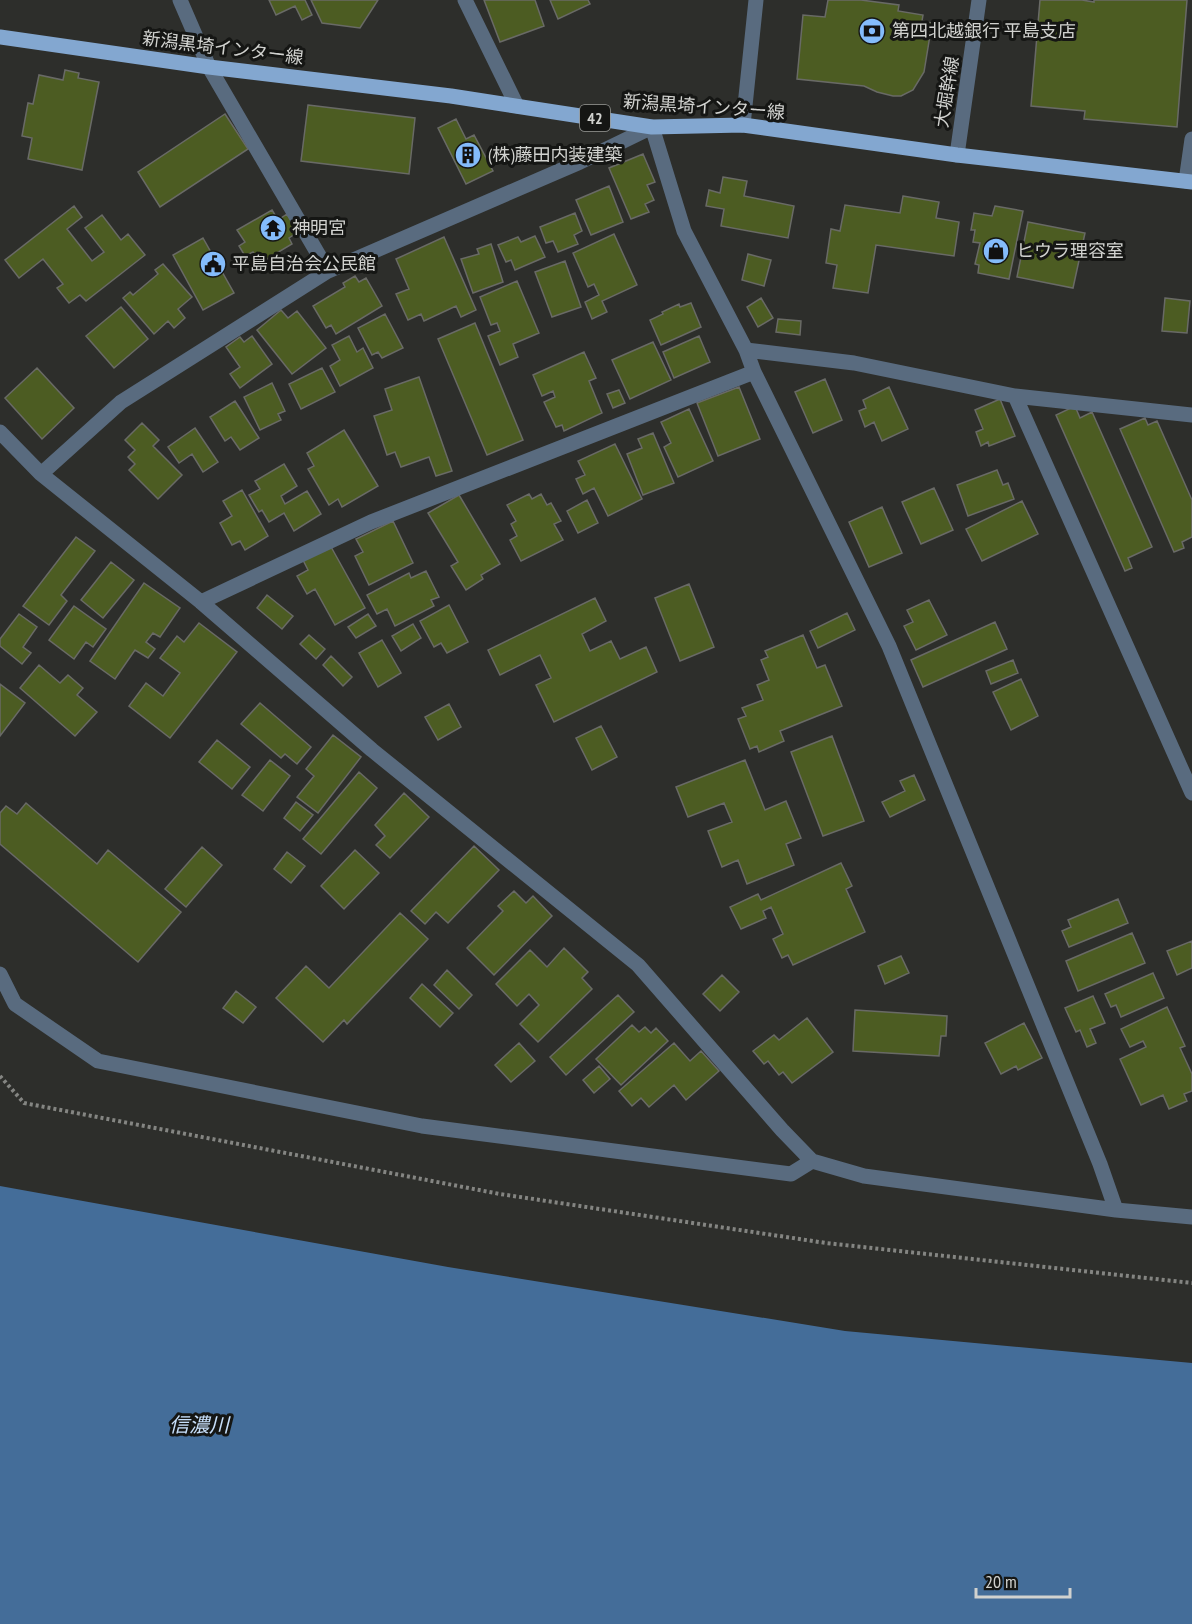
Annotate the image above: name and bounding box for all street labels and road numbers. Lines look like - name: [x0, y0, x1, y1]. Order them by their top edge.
- street label: 新潟黒埼インター線: [141, 26, 305, 69]
- street label: 大堀幹線: [930, 55, 963, 129]
- street label: 新潟黒埼インター線: [622, 89, 786, 124]
- road number: 42: [580, 105, 610, 131]

